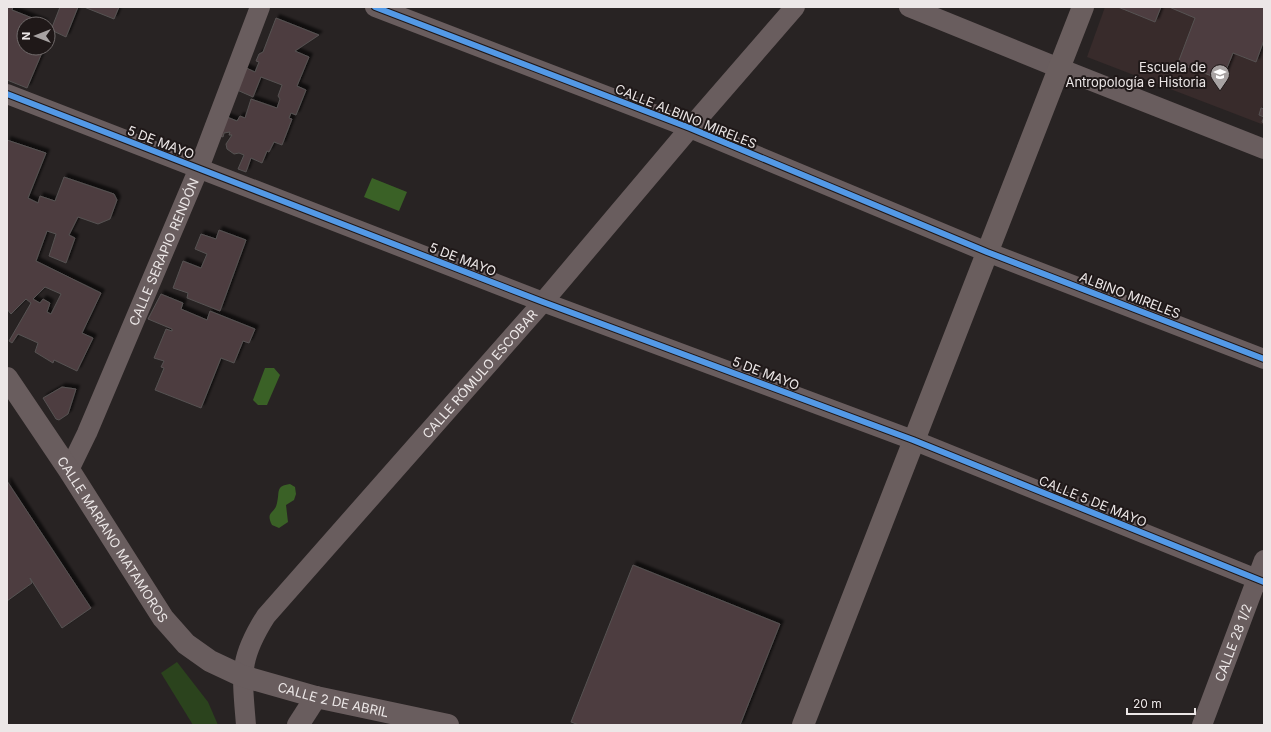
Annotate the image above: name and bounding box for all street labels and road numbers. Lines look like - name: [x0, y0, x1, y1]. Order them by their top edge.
- street label: CALLE ALBINO MIRELES: [613, 80, 759, 152]
- street label: 5 DE MAYO: [125, 122, 197, 162]
- street label: CALLE SERAPIO RENDÓN: [125, 176, 202, 328]
- street label: 5 DE MAYO: [427, 239, 499, 279]
- street label: ALBINO MIRELES: [1077, 268, 1183, 322]
- street label: CALLE RÓMULO ESCOBAR: [419, 306, 541, 441]
- street label: 5 DE MAYO: [730, 353, 802, 393]
- street label: CALLE MARIANO MATAMOROS: [54, 453, 172, 625]
- street label: CALLE 5 DE MAYO: [1037, 472, 1149, 530]
- street label: CALLE 28 1/2: [1211, 601, 1255, 684]
- street label: CALLE 2 DE ABRIL: [276, 679, 390, 720]

